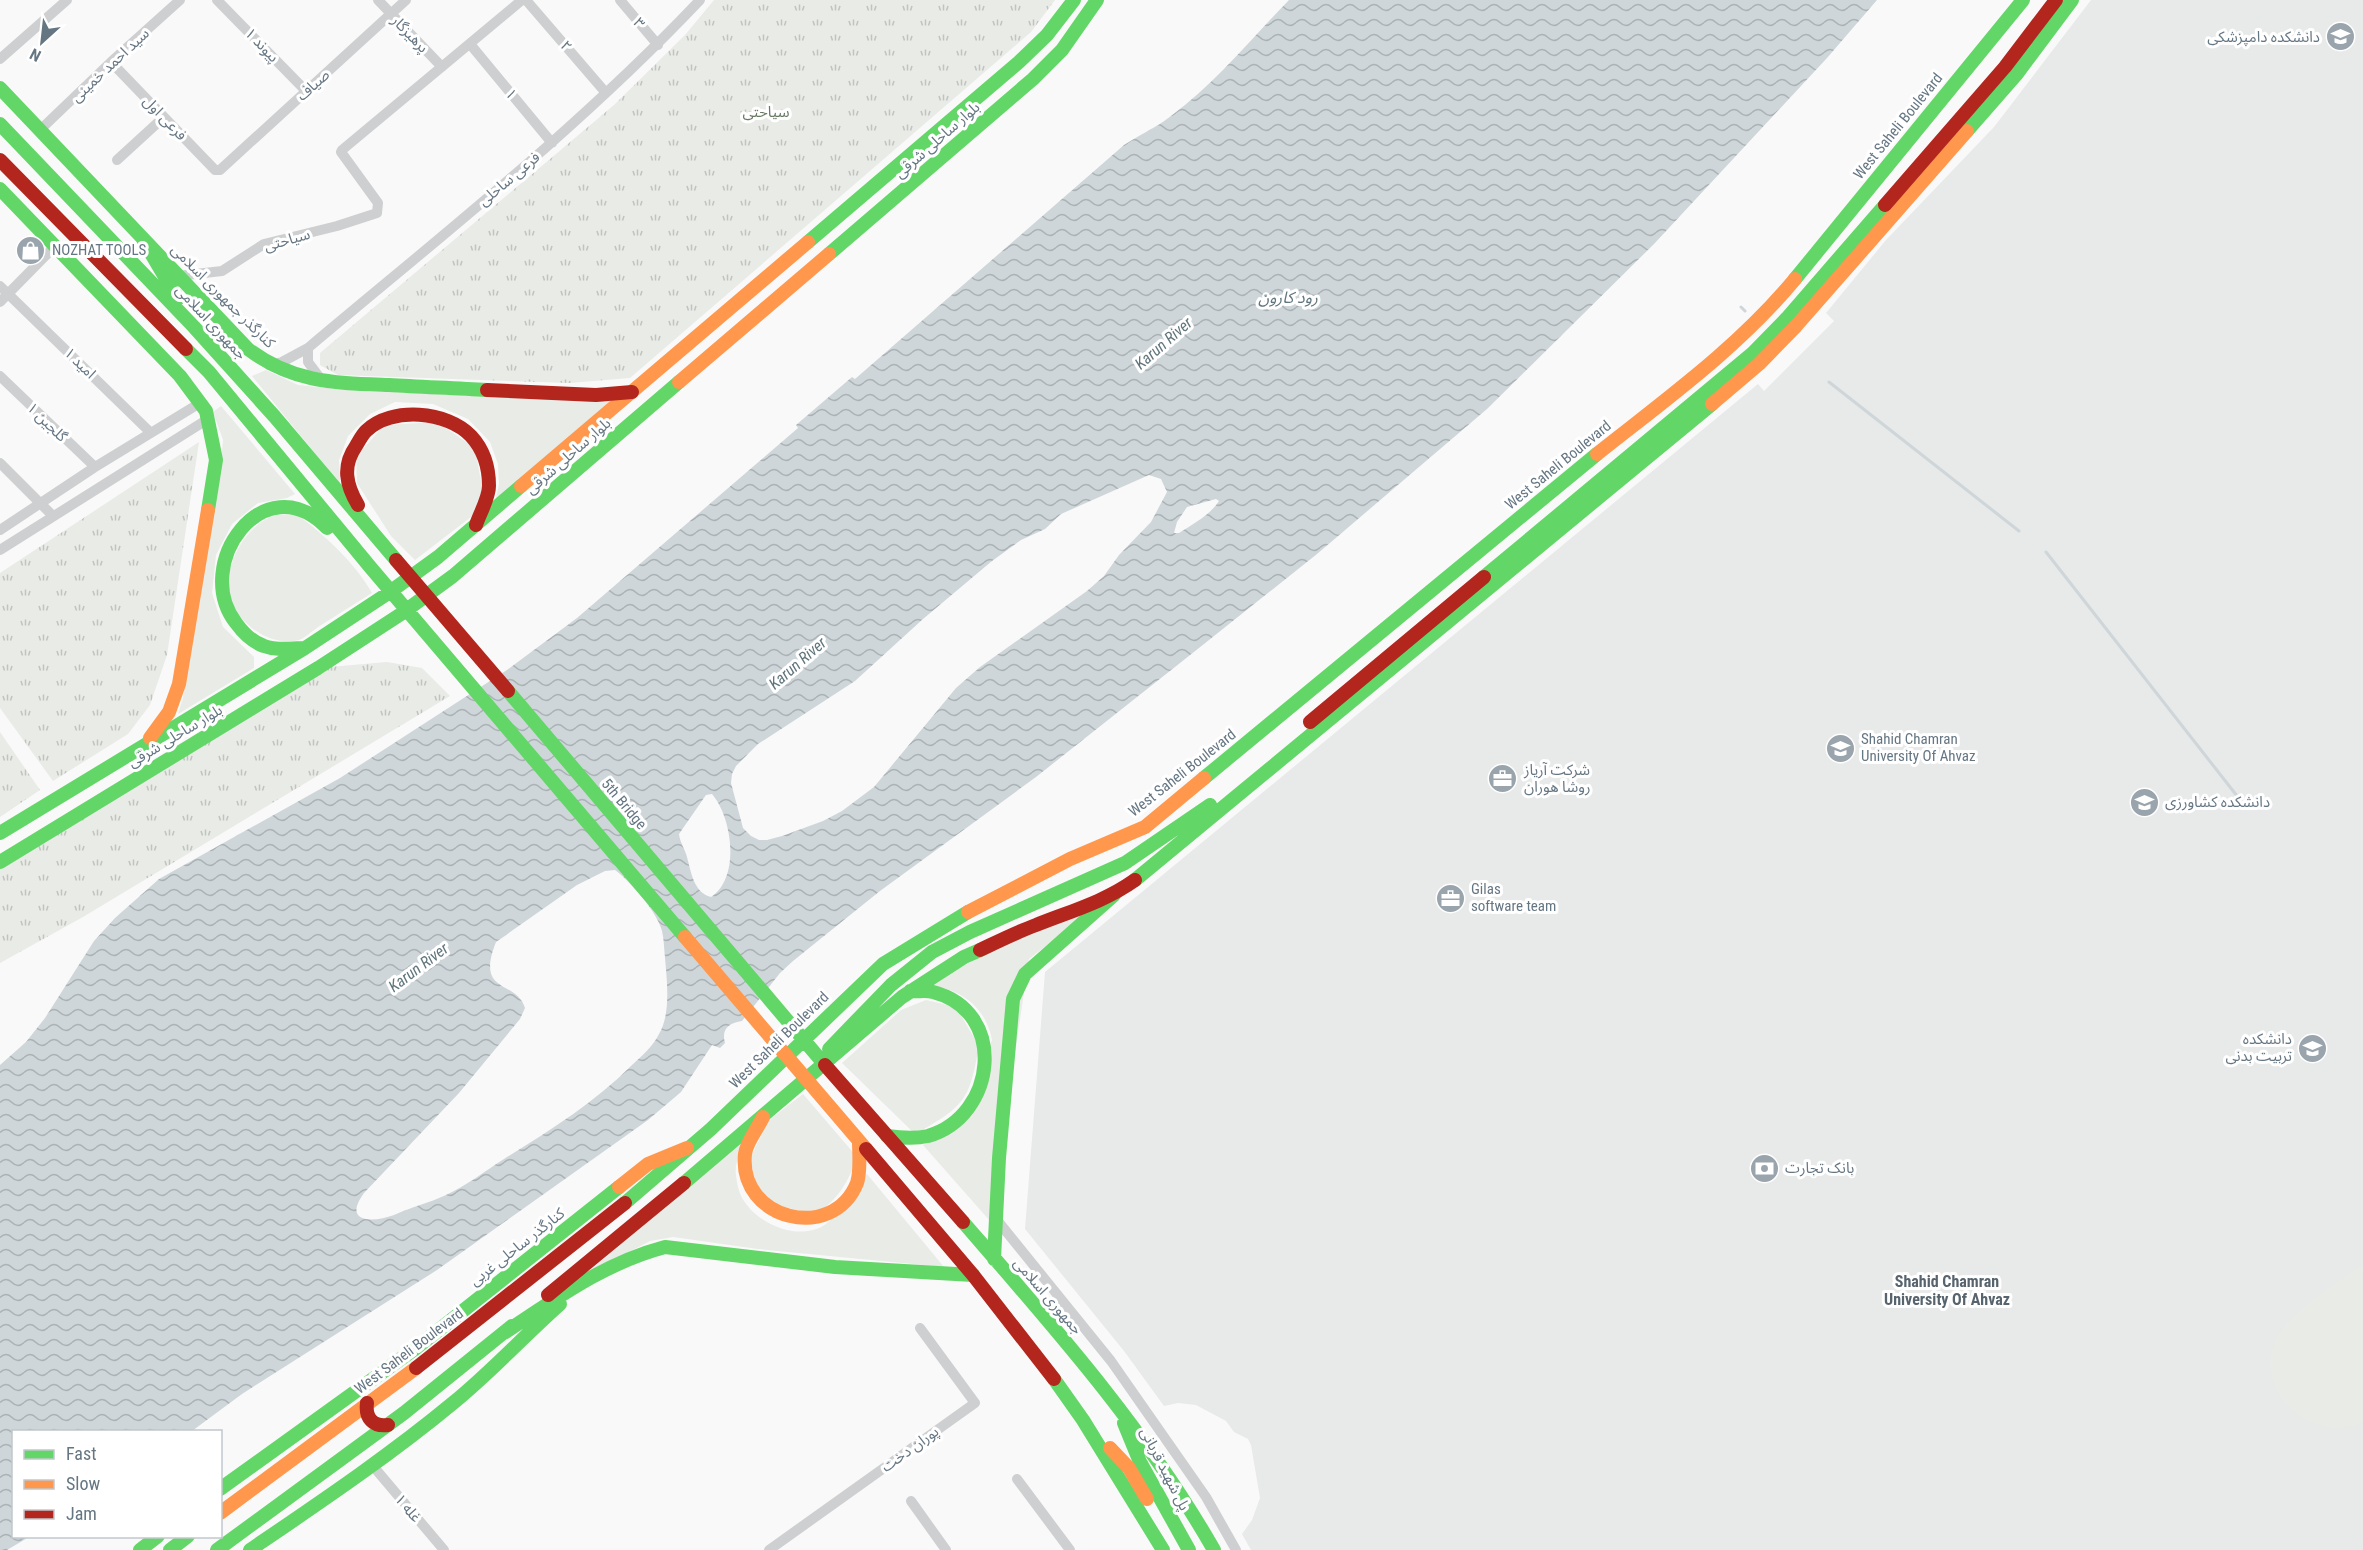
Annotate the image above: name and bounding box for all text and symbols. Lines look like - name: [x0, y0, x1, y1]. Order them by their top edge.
- street label: پرهیزگار: [386, 11, 432, 57]
- north arrow: [12, 12, 72, 72]
- street label: ۳: [629, 14, 649, 32]
- school or university icon: دانشکده دامپزشکی: [2325, 21, 2357, 53]
- street label: سید احمد خمینی: [67, 24, 153, 106]
- street label: پیوند ۱: [240, 24, 283, 67]
- place label: دانشکده دامپزشکی: [2207, 28, 2320, 47]
- street label: ۲: [556, 37, 576, 55]
- text: N: [27, 44, 44, 66]
- street label: صیاف: [293, 66, 333, 104]
- street label: West Saheli Boulevard: [1850, 69, 1946, 183]
- street label: ۱: [501, 85, 521, 103]
- street label: فرعی اول: [139, 92, 191, 144]
- street label: بلوار ساحلی شرقی: [891, 98, 983, 182]
- park label: سیاحتی: [742, 103, 790, 121]
- street label: فرعی ساحلی: [475, 148, 544, 210]
- street label: سیاحتی: [262, 225, 312, 255]
- shop icon: NOZHAT TOOLS: [15, 234, 47, 266]
- street label: کنارگذر جمهوری اسلامی: [167, 240, 279, 352]
- place label: NOZHAT TOOLS: [52, 241, 147, 259]
- street label: جمهوری اسلامی: [172, 281, 250, 363]
- water label: رود کارون: [1258, 288, 1318, 307]
- water label: Karun River: [1131, 313, 1197, 373]
- street label: امید ۱: [60, 344, 100, 382]
- street label: گلجین ۱: [23, 399, 71, 446]
- street label: بلوار ساحلی شرقی: [522, 414, 614, 498]
- street label: West Saheli Boulevard: [1501, 417, 1615, 513]
- water label: Karun River: [765, 633, 831, 693]
- street label: بلوار ساحلی شرقی: [124, 701, 226, 771]
- street label: West Saheli Boulevard: [1125, 726, 1239, 820]
- place label: Shahid Chamran University Of Ahvaz: [1861, 730, 1976, 765]
- school or university icon: Shahid Chamran University Of Ahvaz: [1824, 732, 1856, 764]
- place label: شرکت آریاز روشا هوران: [1523, 761, 1590, 796]
- office icon: شرکت آریاز روشا هوران: [1487, 763, 1519, 795]
- street label: 5th Bridge: [598, 775, 650, 833]
- school or university icon: دانشکده کشاورزی: [2128, 786, 2160, 818]
- place label: دانشکده کشاورزی: [2165, 793, 2270, 811]
- place label: Gilas software team: [1471, 880, 1556, 915]
- office icon: Gilas software team: [1434, 882, 1466, 914]
- water label: Karun River: [385, 938, 453, 996]
- street label: West Saheli Boulevard: [726, 988, 832, 1092]
- place label: دانشکده تربیت بدنی: [2225, 1030, 2292, 1065]
- school or university icon: دانشکده تربیت بدنی: [2297, 1032, 2329, 1064]
- bank icon: بانک تجارت: [1748, 1152, 1780, 1184]
- place label: بانک تجارت: [1785, 1159, 1854, 1177]
- street label: کنارگذر ساحلی غربی: [466, 1204, 569, 1290]
- street label: جمهوری اسلامی: [1010, 1254, 1086, 1338]
- district label: Shahid Chamran University Of Ahvaz: [1884, 1272, 2010, 1309]
- street label: West Saheli Boulevard: [351, 1304, 467, 1398]
- street label: پوران دخت: [878, 1422, 943, 1477]
- street label: پل شهید قربانی: [1135, 1424, 1194, 1514]
- legend: [12, 1430, 222, 1538]
- text: Fast: [66, 1443, 97, 1464]
- text: Slow: [66, 1473, 101, 1494]
- street label: غله ۱: [391, 1490, 425, 1526]
- text: Jam: [66, 1503, 97, 1524]

